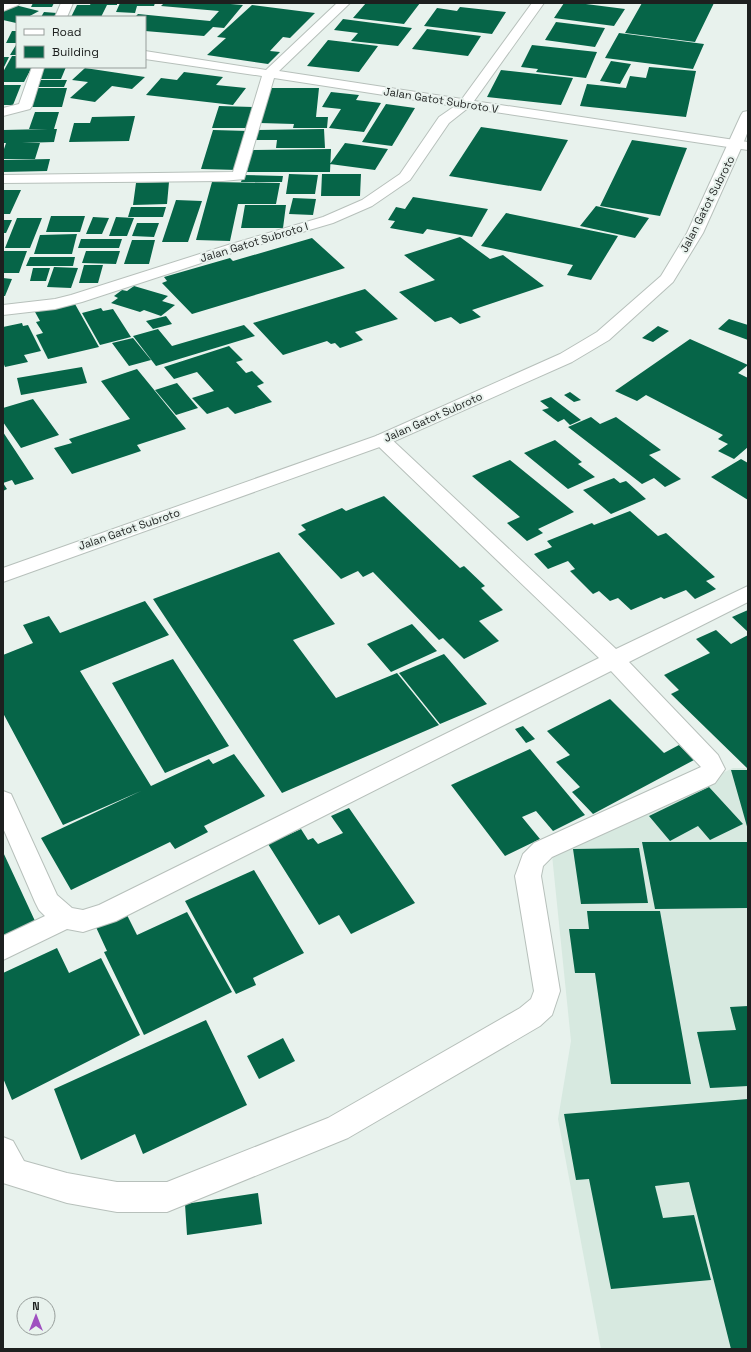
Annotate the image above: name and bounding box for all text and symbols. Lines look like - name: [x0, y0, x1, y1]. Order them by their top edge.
- legend: [16, 16, 146, 68]
- text: Road: [52, 24, 81, 40]
- text: Building: [52, 44, 99, 60]
- street label: Jalan Gatot Subroto V: [383, 84, 500, 116]
- street label: Jalan Gatot Subroto: [677, 153, 737, 255]
- street label: Jalan Gatot Subroto I: [198, 219, 310, 265]
- street label: Jalan Gatot Subroto: [382, 389, 485, 445]
- street label: Jalan Gatot Subroto: [76, 505, 182, 553]
- north arrow: [16, 1296, 56, 1336]
- text: N: [32, 1299, 40, 1313]

